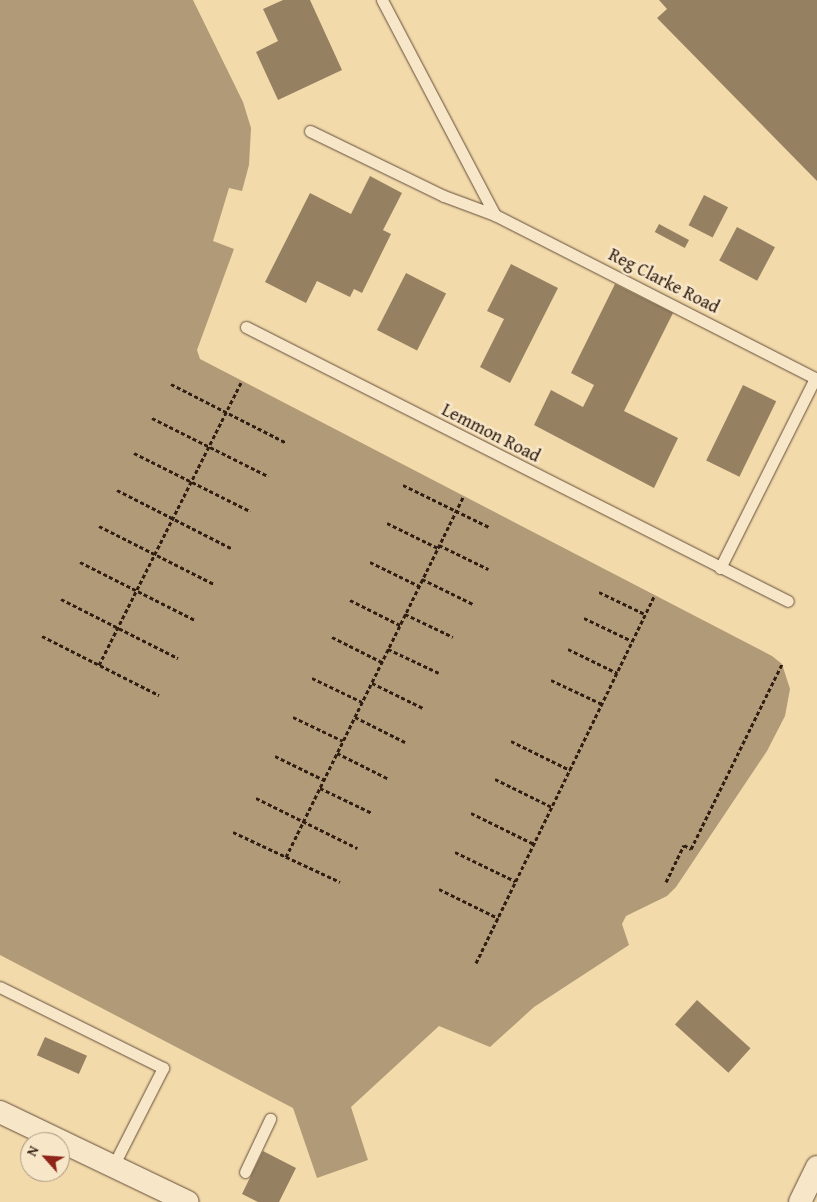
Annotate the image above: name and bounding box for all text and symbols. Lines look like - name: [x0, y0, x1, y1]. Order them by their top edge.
- street label: Reg Clarke Road: [605, 244, 723, 318]
- street label: Lemmon Road: [438, 399, 544, 467]
- north arrow: [20, 1132, 70, 1182]
- text: N: [21, 1142, 43, 1159]

